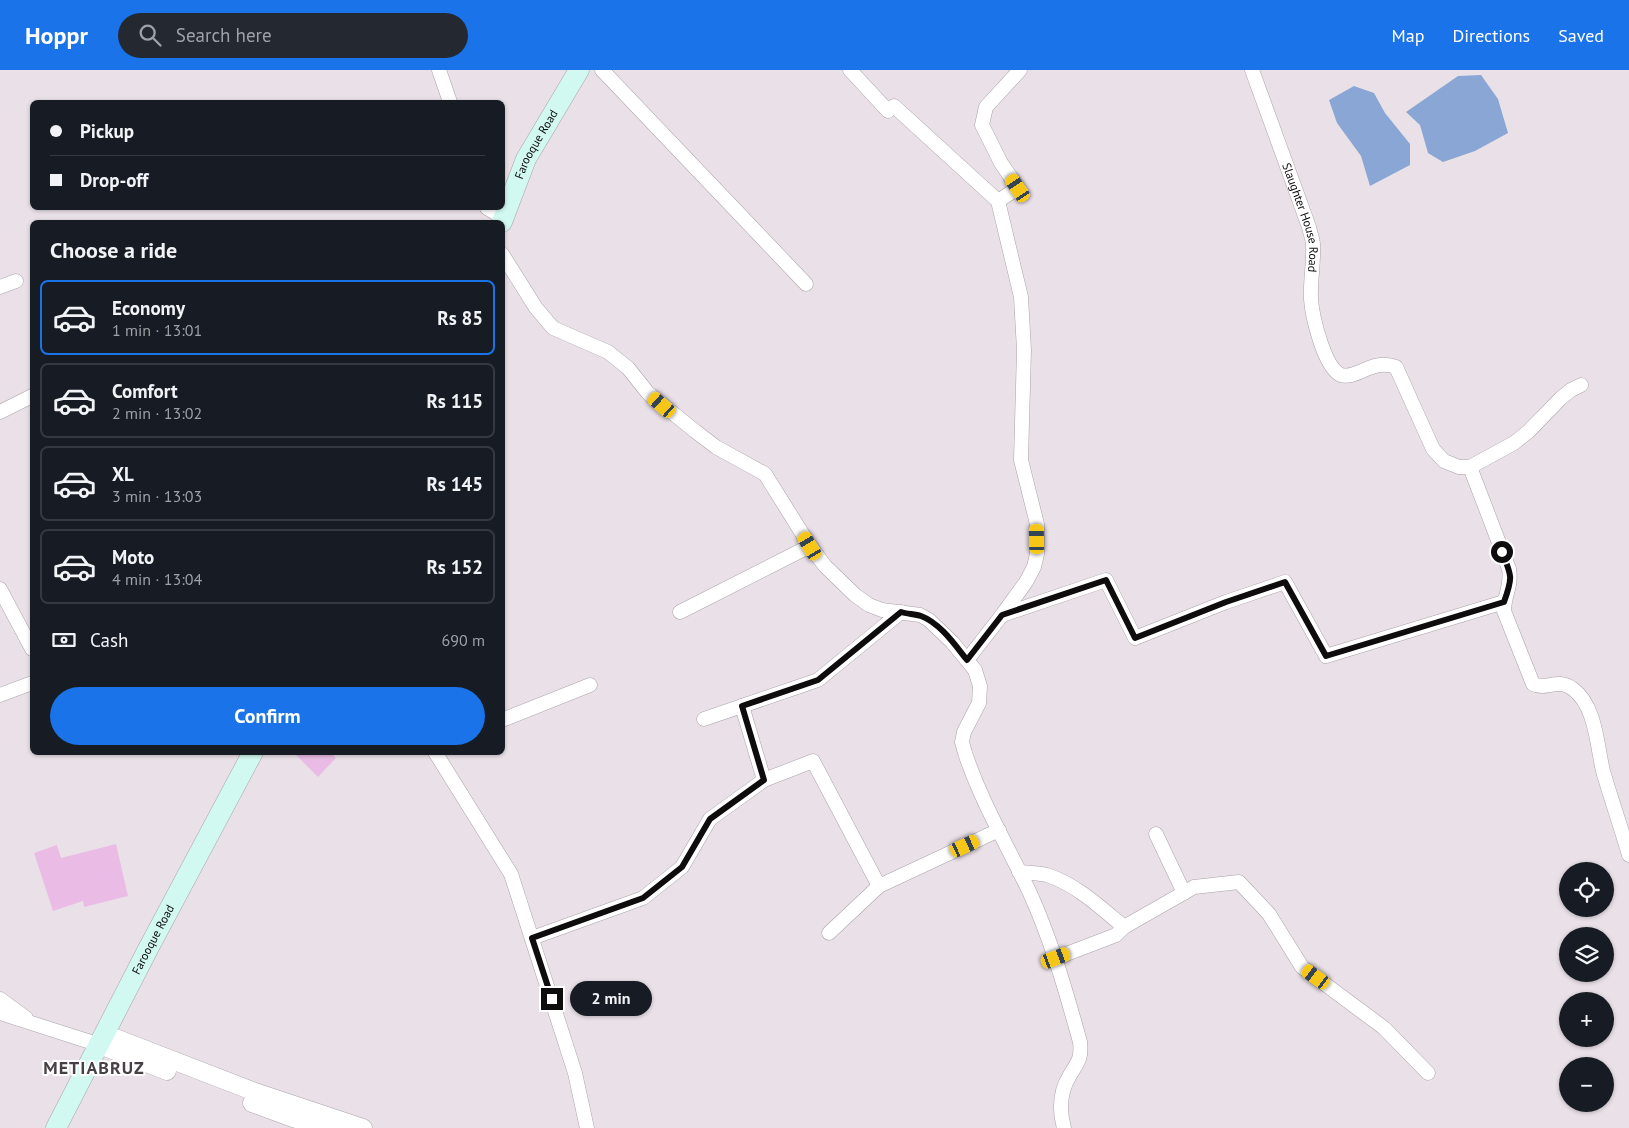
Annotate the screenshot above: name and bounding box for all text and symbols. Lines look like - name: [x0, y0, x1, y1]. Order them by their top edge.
- search box: [118, 13, 468, 58]
- text: Hoppr: [25, 20, 88, 51]
- icon: search: [136, 21, 164, 49]
- text: Search here: [176, 23, 272, 47]
- text: Map: [1392, 24, 1424, 47]
- text: Directions: [1452, 24, 1530, 47]
- text: Saved: [1558, 24, 1604, 47]
- street label: Farooque Road: [511, 107, 561, 181]
- text: Pickup: [80, 119, 134, 143]
- street label: Slaughter House Road: [1279, 161, 1321, 273]
- text: Drop-off: [80, 168, 148, 192]
- car: [1003, 171, 1032, 205]
- text: Choose a ride: [50, 236, 177, 264]
- icon: car: [52, 295, 97, 340]
- text: Economy: [112, 296, 185, 320]
- text: Rs 85: [437, 306, 483, 330]
- text: 1 min · 13:01: [112, 320, 202, 340]
- icon: car: [52, 378, 97, 423]
- text: Comfort: [112, 379, 178, 403]
- text: Rs 115: [426, 389, 483, 413]
- car: [645, 389, 678, 421]
- text: 2 min · 13:02: [112, 403, 202, 423]
- icon: car: [52, 461, 97, 506]
- text: XL: [112, 462, 134, 486]
- text: Rs 145: [426, 472, 483, 496]
- text: 3 min · 13:03: [112, 486, 202, 506]
- car: [1029, 524, 1044, 554]
- car: [795, 529, 824, 563]
- route start: [1491, 541, 1513, 563]
- icon: car: [52, 544, 97, 589]
- text: Moto: [112, 545, 154, 569]
- text: Rs 152: [426, 555, 483, 579]
- text: 4 min · 13:04: [112, 569, 202, 589]
- icon: cash: [50, 626, 78, 654]
- text: Cash: [90, 628, 128, 652]
- text: 690 m: [442, 630, 485, 650]
- button: Confirm: [50, 687, 485, 745]
- car: [948, 833, 981, 859]
- map controls: [1559, 862, 1614, 1112]
- button: locate: [1559, 862, 1614, 917]
- street label: Farooque Road: [128, 902, 177, 977]
- button: layers: [1559, 927, 1614, 982]
- car: [1039, 946, 1072, 970]
- car: [1299, 962, 1332, 992]
- callout: 2 min: [570, 982, 652, 1016]
- route end: [541, 988, 563, 1010]
- text: 2 min: [591, 988, 631, 1008]
- button: +: [1559, 992, 1614, 1047]
- district label: METIABRUZ: [43, 1056, 145, 1079]
- button: −: [1559, 1057, 1614, 1112]

